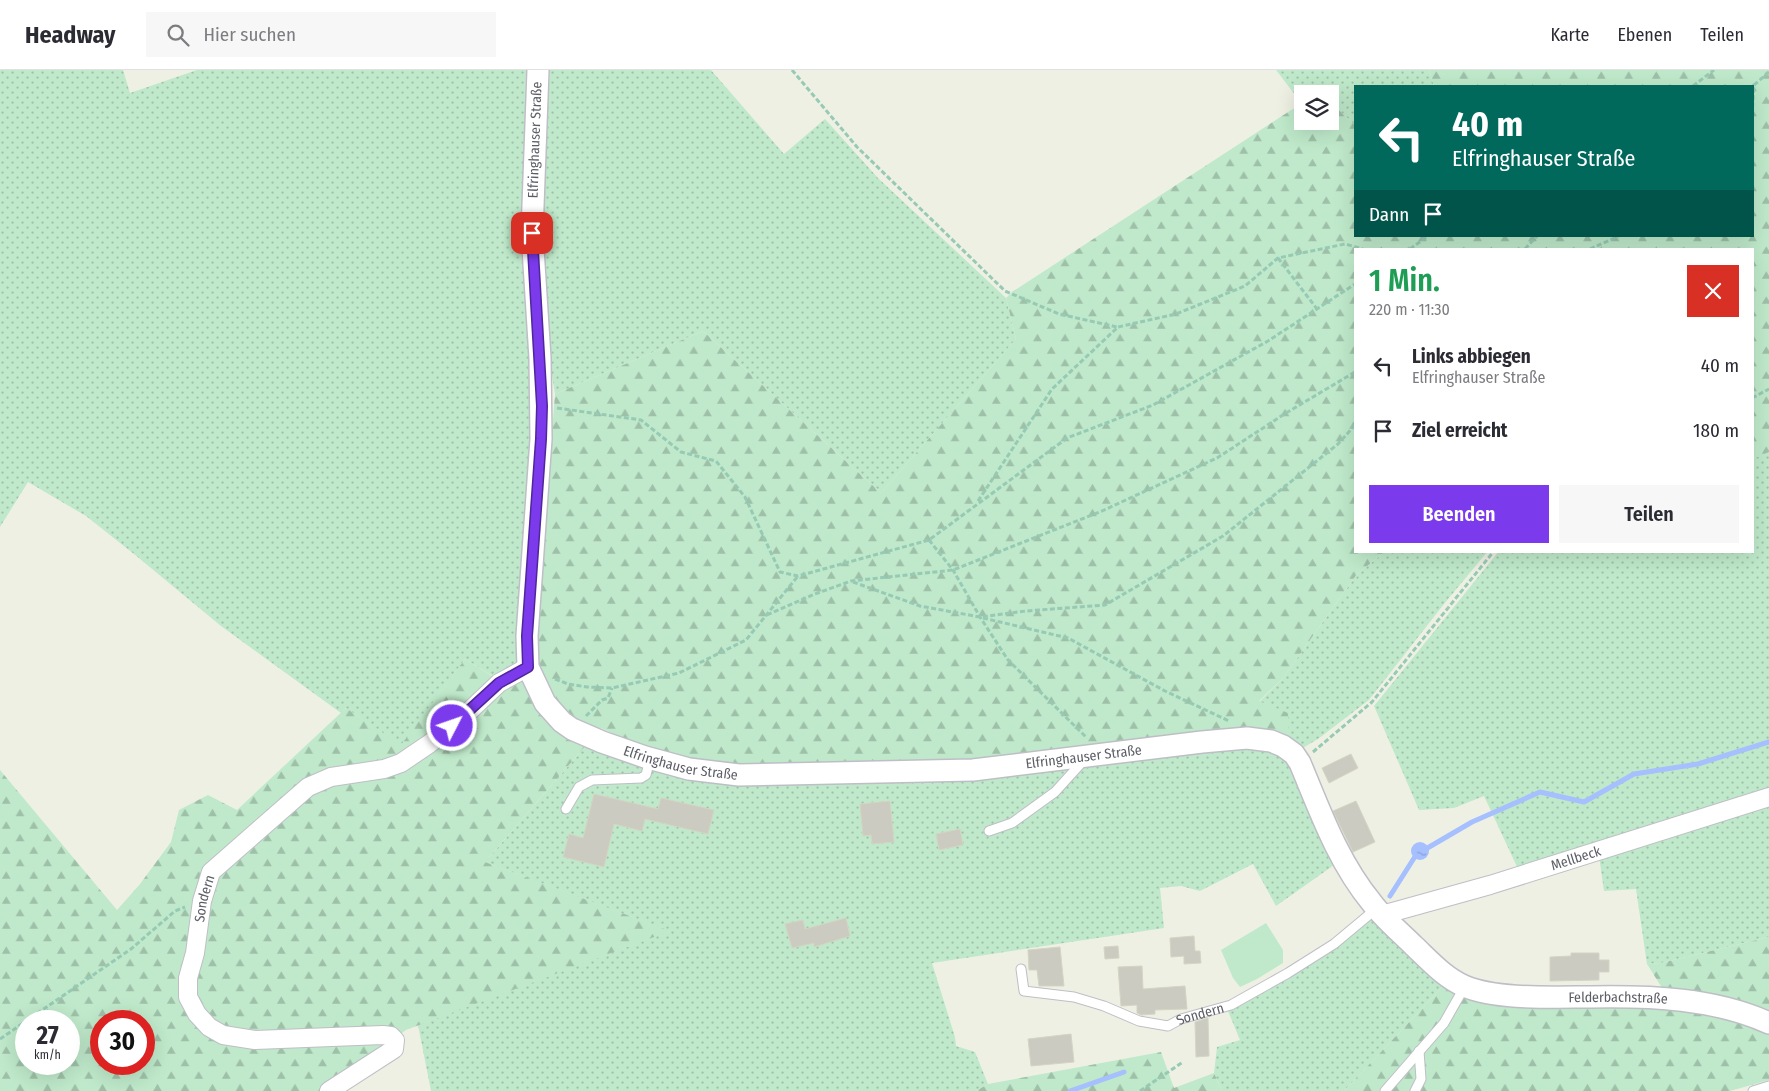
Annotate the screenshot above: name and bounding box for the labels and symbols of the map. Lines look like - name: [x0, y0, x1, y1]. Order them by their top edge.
- street label: Elfringhauser Straße: [524, 81, 546, 199]
- pin: [511, 212, 553, 254]
- position arrow: [425, 699, 477, 751]
- street label: Elfringhauser Straße: [1025, 741, 1143, 772]
- street label: Elfringhauser Straße: [621, 742, 739, 783]
- street label: Mellbeck: [1549, 842, 1603, 874]
- street label: Sondern: [191, 873, 218, 923]
- street label: Felderbachstraße: [1568, 988, 1668, 1007]
- street label: Sondern: [1173, 999, 1226, 1029]
- speed limit sign: 30: [90, 1010, 155, 1075]

